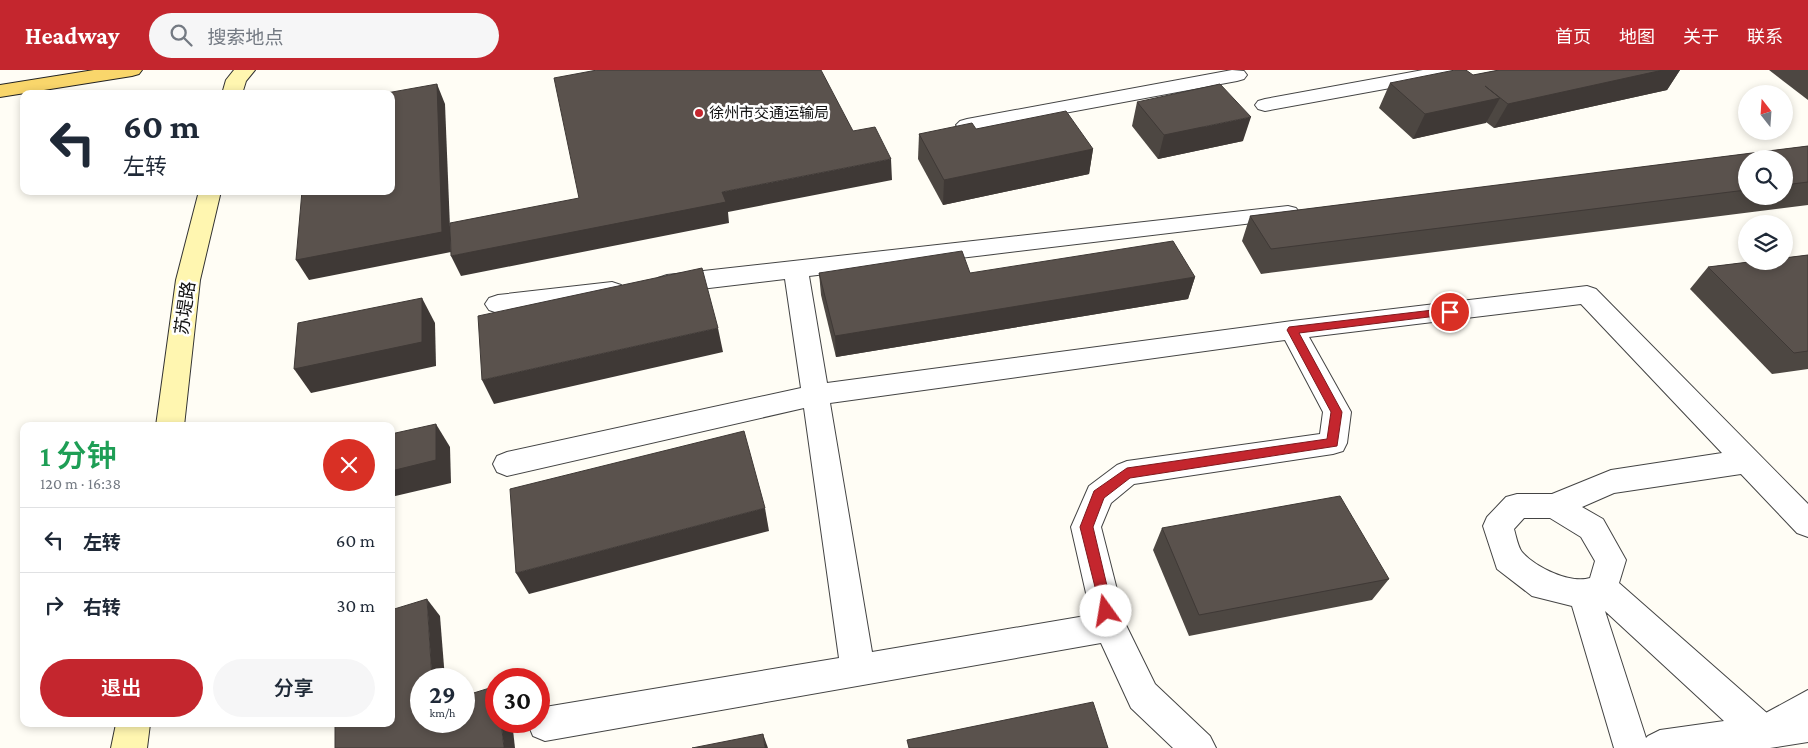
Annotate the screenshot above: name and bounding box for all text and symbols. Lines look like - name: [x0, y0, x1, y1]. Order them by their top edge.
- search box: [149, 13, 499, 58]
- icon: search: [167, 21, 195, 49]
- text: Headway: [25, 22, 119, 49]
- text: 搜索地点: [207, 27, 284, 48]
- text: 首页: [1555, 27, 1591, 47]
- text: 地图: [1619, 27, 1655, 47]
- text: 关于: [1683, 27, 1719, 47]
- text: 联系: [1747, 27, 1783, 47]
- north arrow: [1738, 85, 1792, 140]
- map controls: [1738, 85, 1793, 270]
- place label: 徐州市交通运输局: [709, 104, 829, 121]
- text: 60 m: [123, 107, 200, 146]
- marker: 徐州市交通运输局: [693, 107, 705, 119]
- icon: left: [40, 110, 105, 175]
- button: search: [1738, 150, 1793, 205]
- text: 左转: [123, 154, 167, 179]
- button: layers: [1738, 215, 1793, 270]
- street label: 苏堤路: [171, 280, 199, 336]
- pin: [1429, 291, 1471, 333]
- icon: arrive: [1436, 298, 1464, 326]
- text: 1 分钟: [40, 439, 116, 472]
- button: close: [323, 439, 375, 491]
- text: 120 m · 16:38: [40, 475, 121, 492]
- icon: left: [40, 526, 68, 554]
- text: 60 m: [336, 530, 375, 551]
- text: 左转: [83, 532, 121, 553]
- position arrow: [1079, 584, 1131, 636]
- icon: right: [40, 591, 68, 619]
- text: 30 m: [336, 595, 375, 616]
- text: 右转: [83, 597, 121, 618]
- button: 退出: [40, 659, 203, 717]
- button: 分享: [213, 659, 375, 717]
- speed limit sign: 30: [485, 668, 550, 733]
- text: 29: [429, 681, 456, 708]
- text: km/h: [430, 706, 455, 720]

